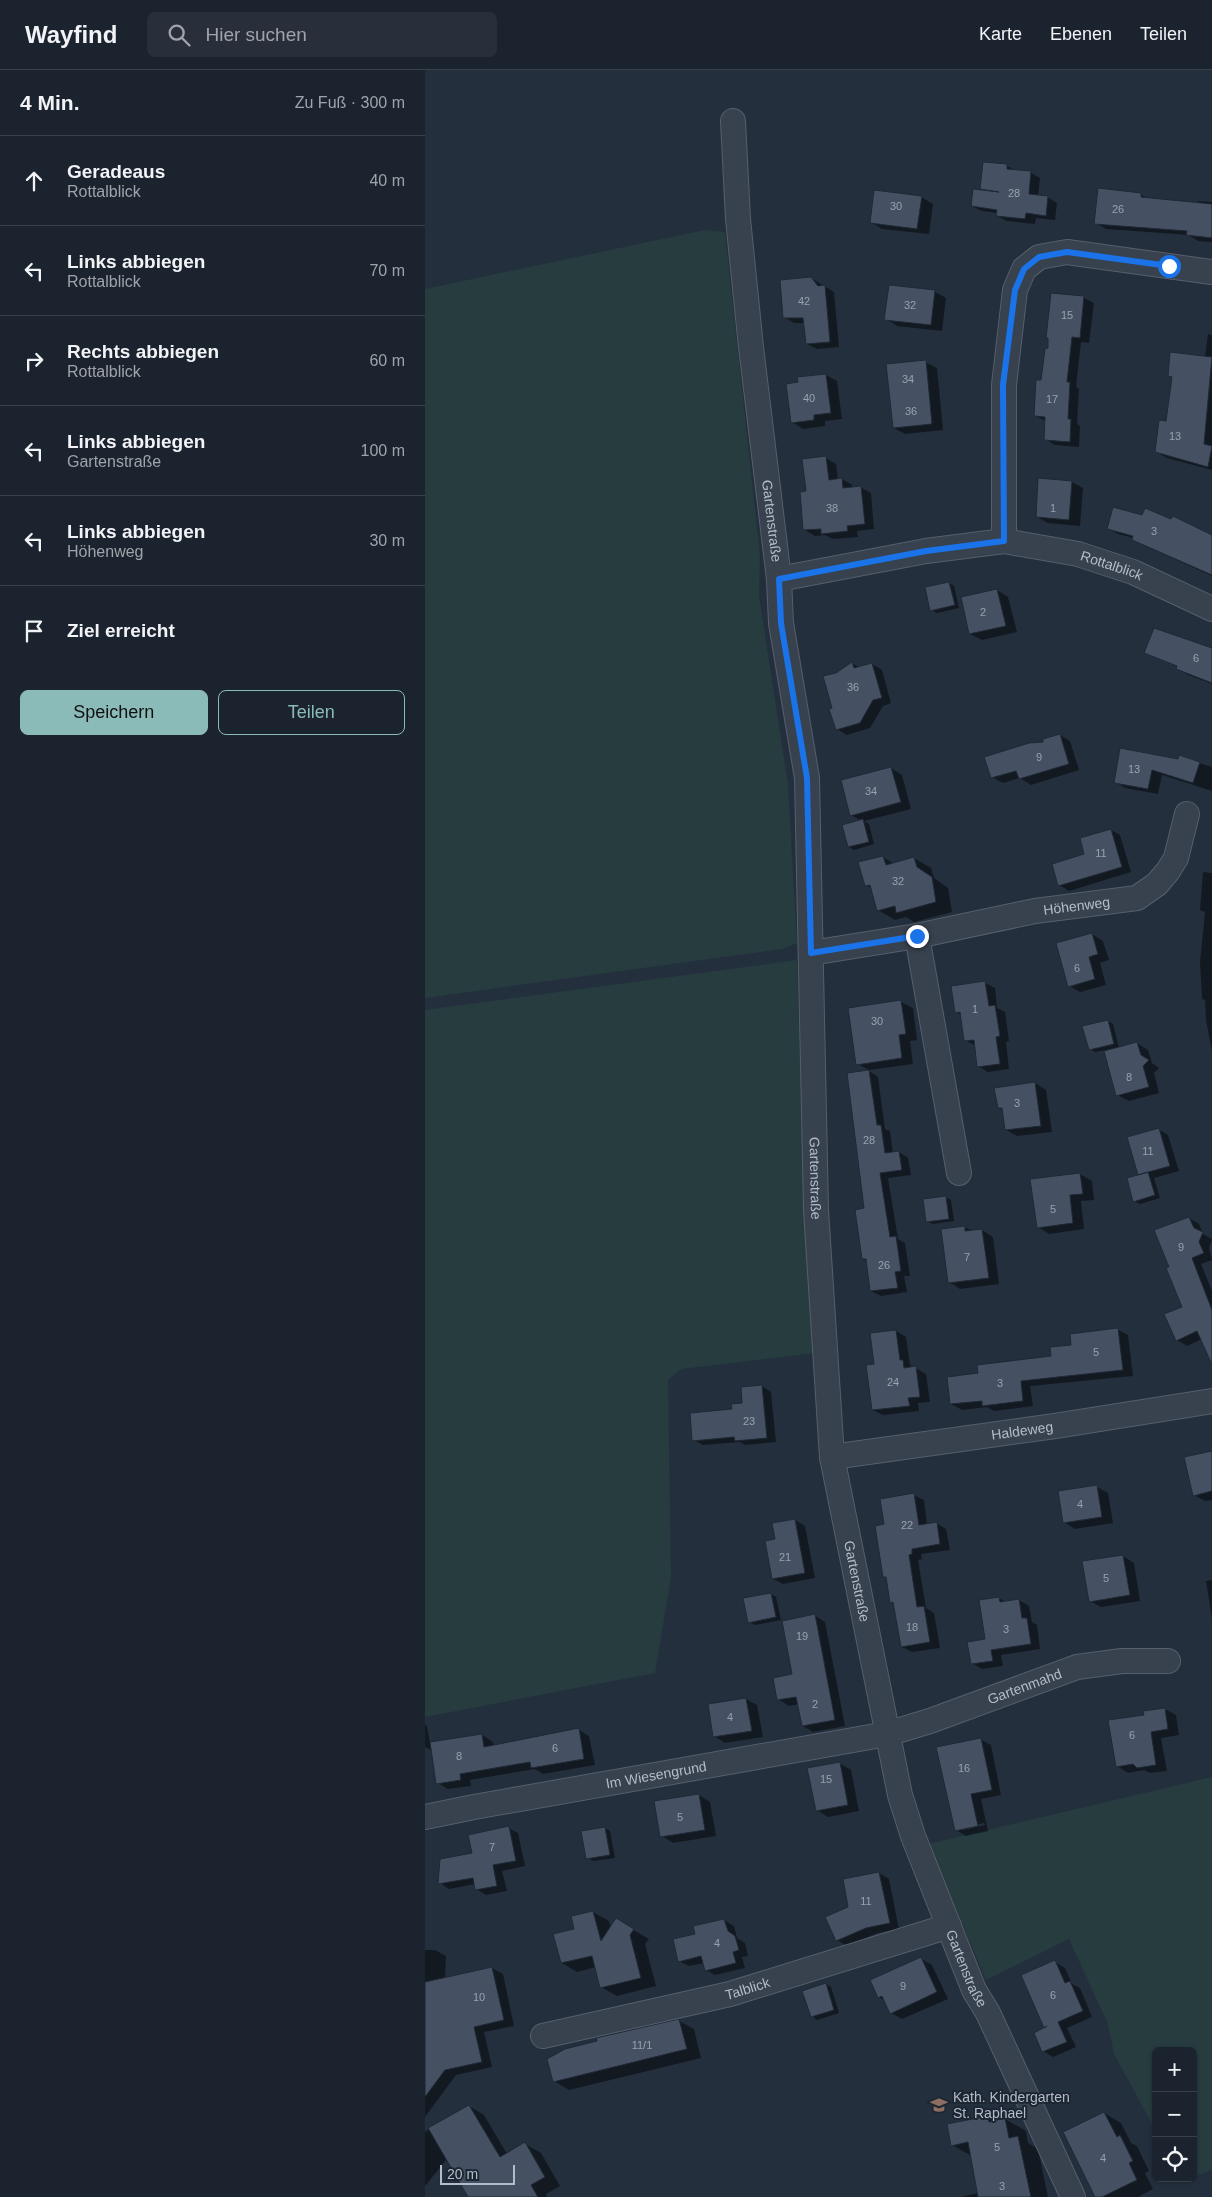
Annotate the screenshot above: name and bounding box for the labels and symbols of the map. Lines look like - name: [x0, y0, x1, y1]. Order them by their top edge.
- house number: 28: [1008, 187, 1020, 199]
- house number: 30: [890, 200, 902, 212]
- house number: 26: [1112, 203, 1124, 215]
- route start: [1158, 255, 1181, 278]
- house number: 42: [798, 295, 810, 307]
- house number: 32: [904, 299, 916, 311]
- house number: 15: [1061, 309, 1073, 321]
- house number: 34: [902, 373, 914, 385]
- house number: 40: [803, 392, 815, 404]
- house number: 17: [1046, 393, 1058, 405]
- house number: 36: [905, 405, 917, 417]
- house number: 13: [1169, 430, 1181, 442]
- street label: Gartenstraße: [759, 479, 785, 563]
- house number: 38: [826, 502, 838, 514]
- house number: 1: [1050, 502, 1056, 514]
- house number: 3: [1151, 525, 1157, 537]
- street label: Rottalblick: [1079, 547, 1146, 584]
- house number: 2: [980, 606, 986, 618]
- house number: 6: [1193, 652, 1199, 664]
- house number: 36: [847, 681, 859, 693]
- house number: 9: [1036, 751, 1042, 763]
- house number: 13: [1128, 763, 1140, 775]
- house number: 34: [865, 785, 877, 797]
- house number: 11: [1095, 847, 1107, 859]
- house number: 32: [892, 875, 904, 887]
- street label: Höhenweg: [1042, 894, 1111, 918]
- route end: [906, 925, 929, 948]
- house number: 6: [1074, 962, 1080, 974]
- house number: 1: [972, 1003, 978, 1015]
- house number: 30: [871, 1015, 883, 1027]
- house number: 8: [1126, 1071, 1132, 1083]
- house number: 3: [1014, 1097, 1020, 1109]
- house number: 28: [863, 1134, 875, 1146]
- street label: Gartenstraße: [806, 1137, 825, 1220]
- house number: 11: [1142, 1145, 1154, 1157]
- house number: 5: [1050, 1203, 1056, 1215]
- house number: 9: [1178, 1241, 1184, 1253]
- house number: 7: [964, 1251, 970, 1263]
- house number: 26: [878, 1259, 890, 1271]
- house number: 5: [1093, 1346, 1099, 1358]
- house number: 24: [887, 1376, 899, 1388]
- house number: 3: [997, 1377, 1003, 1389]
- house number: 23: [743, 1415, 755, 1427]
- street label: Haldeweg: [990, 1418, 1054, 1443]
- house number: 4: [1077, 1498, 1083, 1510]
- house number: 22: [901, 1519, 913, 1531]
- street label: Gartenstraße: [841, 1539, 873, 1623]
- house number: 21: [779, 1551, 791, 1563]
- house number: 5: [1103, 1572, 1109, 1584]
- house number: 18: [906, 1621, 918, 1633]
- house number: 3: [1003, 1623, 1009, 1635]
- house number: 19: [796, 1630, 808, 1642]
- street label: Gartenmahd: [985, 1665, 1064, 1707]
- house number: 2: [812, 1698, 818, 1710]
- house number: 4: [727, 1711, 733, 1723]
- house number: 6: [1129, 1729, 1135, 1741]
- house number: 6: [552, 1742, 558, 1754]
- house number: 8: [456, 1750, 462, 1762]
- street label: Im Wiesengrund: [605, 1758, 708, 1792]
- house number: 16: [958, 1762, 970, 1774]
- house number: 15: [820, 1773, 832, 1785]
- house number: 5: [677, 1811, 683, 1823]
- house number: 7: [489, 1841, 495, 1853]
- house number: 11: [860, 1895, 872, 1907]
- street label: Gartenstraße: [943, 1928, 991, 2010]
- house number: 4: [714, 1937, 720, 1949]
- street label: Talblick: [724, 1974, 773, 2003]
- house number: 9: [900, 1980, 906, 1992]
- house number: 6: [1050, 1989, 1056, 2001]
- house number: 10: [473, 1991, 485, 2003]
- house number: 11/1: [632, 2039, 652, 2051]
- place label: Kath. Kindergarten St. Raphael: [953, 2089, 1070, 2121]
- school or university icon: Kath. Kindergarten St. Raphael: [929, 2095, 949, 2115]
- house number: 5: [994, 2141, 1000, 2153]
- house number: 4: [1100, 2152, 1106, 2164]
- scale bar: [440, 2162, 515, 2185]
- house number: 3: [999, 2180, 1005, 2192]

